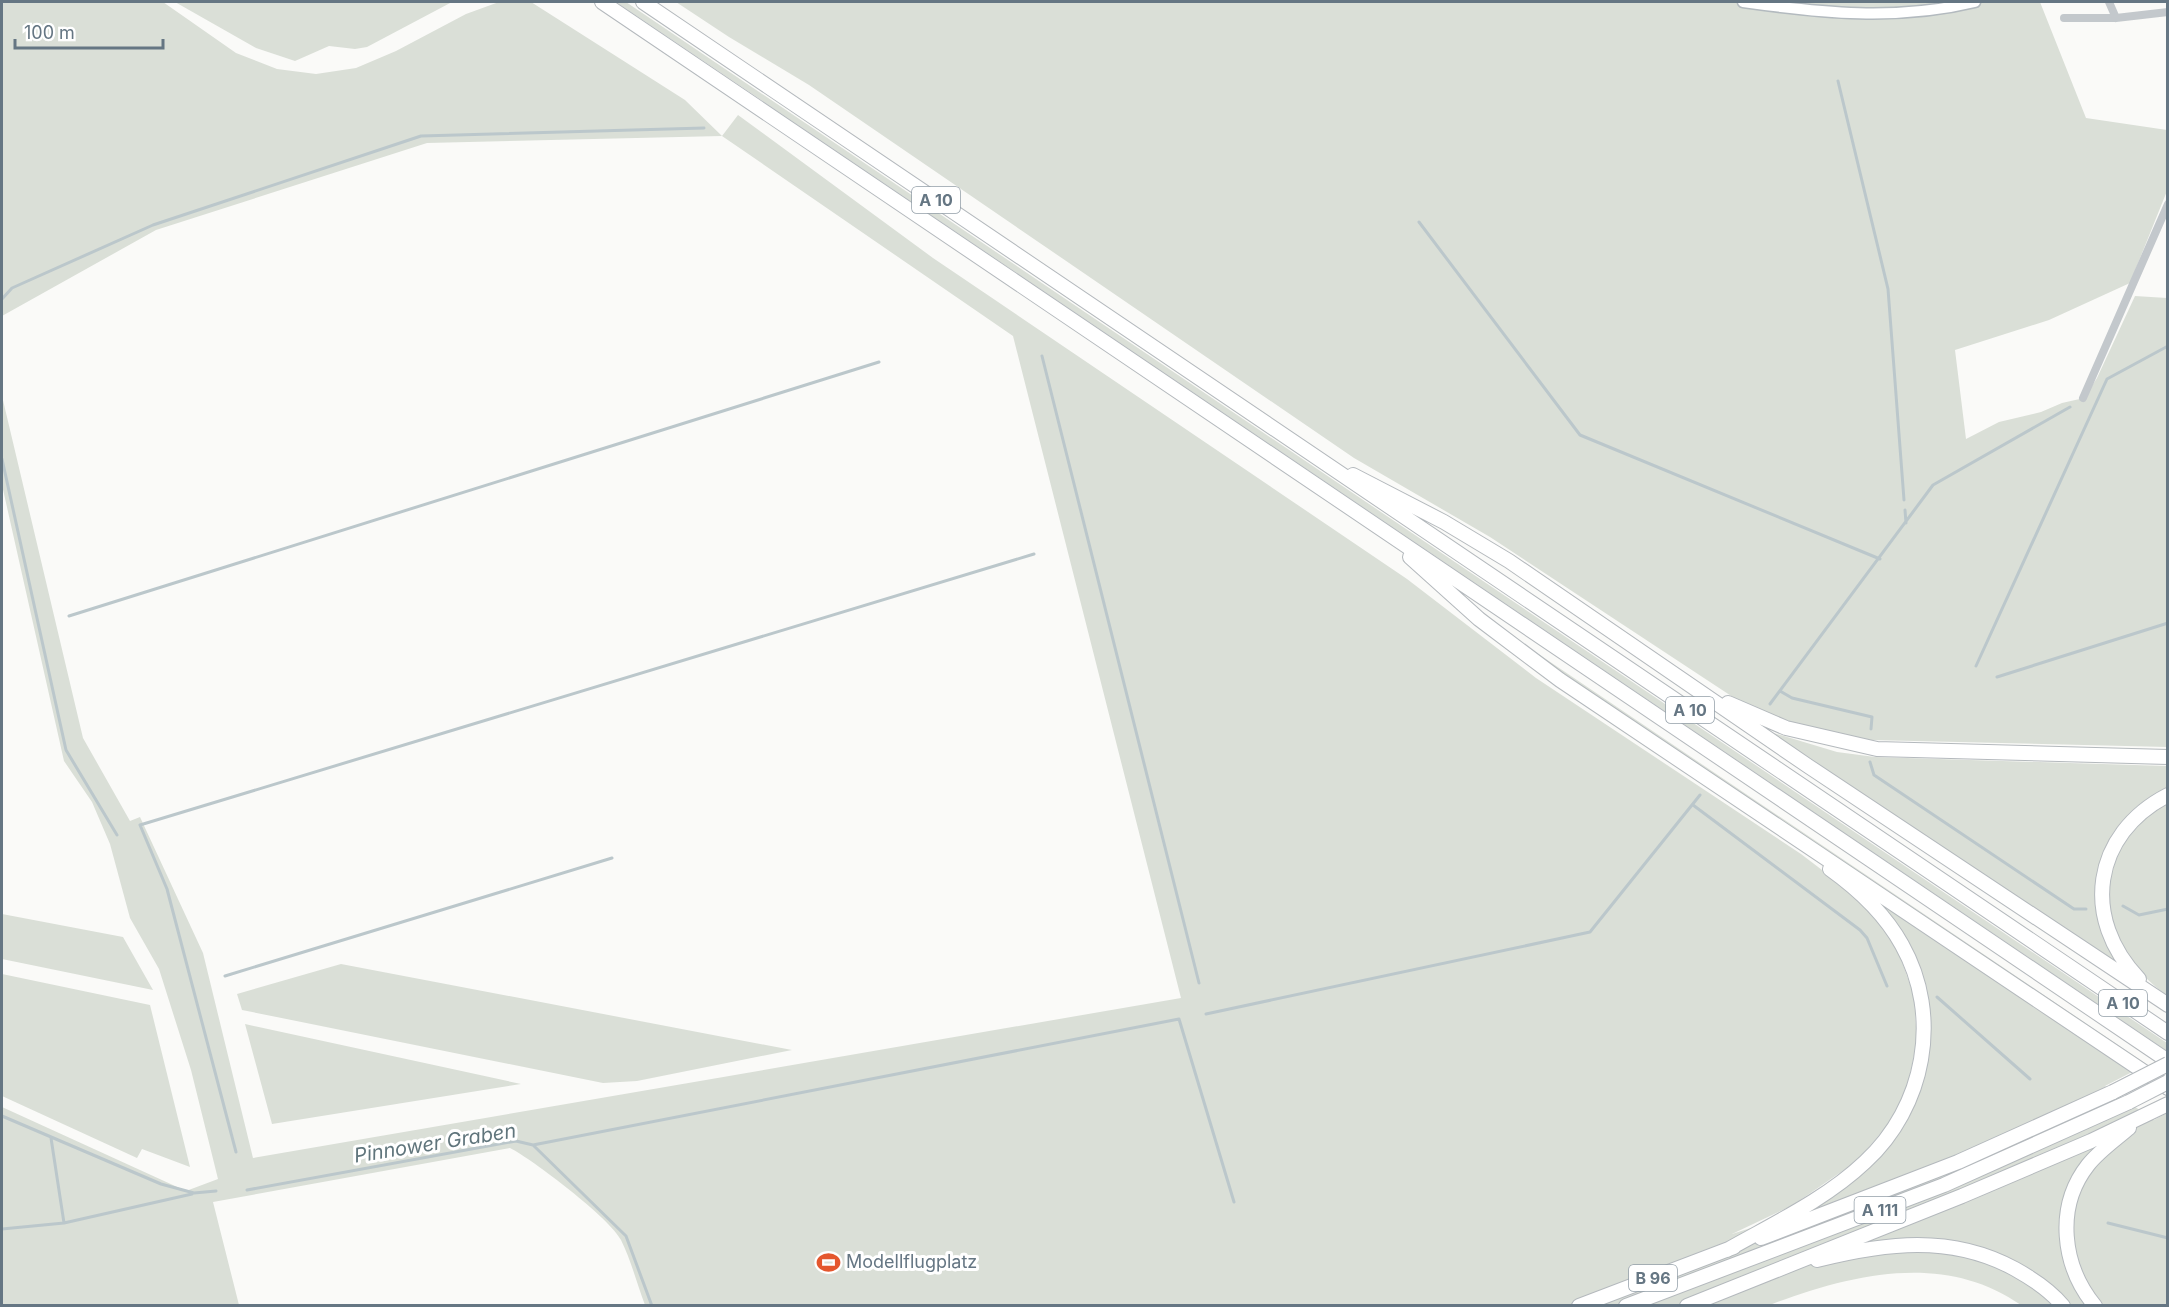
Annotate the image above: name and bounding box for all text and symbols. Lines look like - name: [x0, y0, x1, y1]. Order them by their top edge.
- scale bar: [15, 12, 164, 50]
- text: 100 m: [24, 22, 75, 43]
- road number: A 10: [912, 187, 960, 213]
- road number: A 10: [1666, 697, 1714, 723]
- road number: A 10: [2099, 990, 2147, 1016]
- water label: Pinnower Graben: [352, 1118, 518, 1168]
- road number: A 111: [1854, 1197, 1906, 1223]
- sports icon: Modellflugplatz: [815, 1249, 841, 1275]
- place label: Modellflugplatz: [846, 1251, 977, 1272]
- road number: B 96: [1629, 1265, 1677, 1291]

